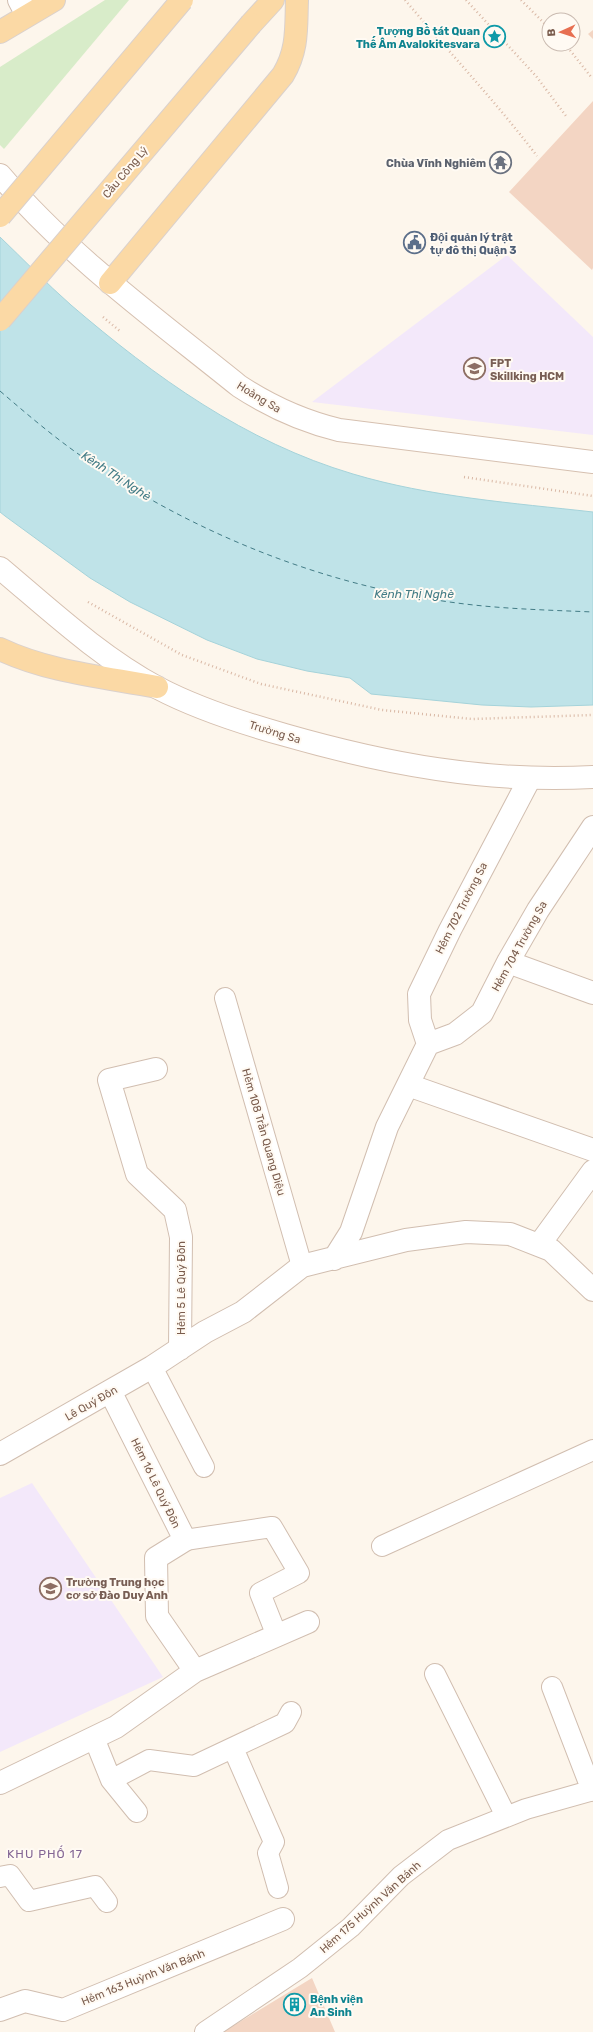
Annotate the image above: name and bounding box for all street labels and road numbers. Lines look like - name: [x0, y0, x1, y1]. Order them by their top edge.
- street label: Cầu Công Lý: [99, 143, 151, 201]
- street label: Hoàng Sa: [234, 379, 283, 416]
- street label: Trường Sa: [248, 719, 302, 746]
- street label: Hẻm 702 Trường Sa: [433, 860, 490, 956]
- street label: Hẻm 704 Trường Sa: [489, 899, 550, 994]
- street label: Hẻm 108 Trần Quang Diệu: [239, 1067, 289, 1197]
- street label: Hẻm 5 Lê Quý Đôn: [175, 1241, 188, 1335]
- street label: Lê Quý Ðôn: [63, 1383, 120, 1424]
- street label: Hẻm 16 Lê Quý Đôn: [128, 1436, 183, 1530]
- street label: Hẻm 175 Huỳnh Văn Bánh: [317, 1859, 423, 1956]
- street label: Hẻm 163 Huỳnh Văn Bánh: [79, 1947, 207, 2008]

